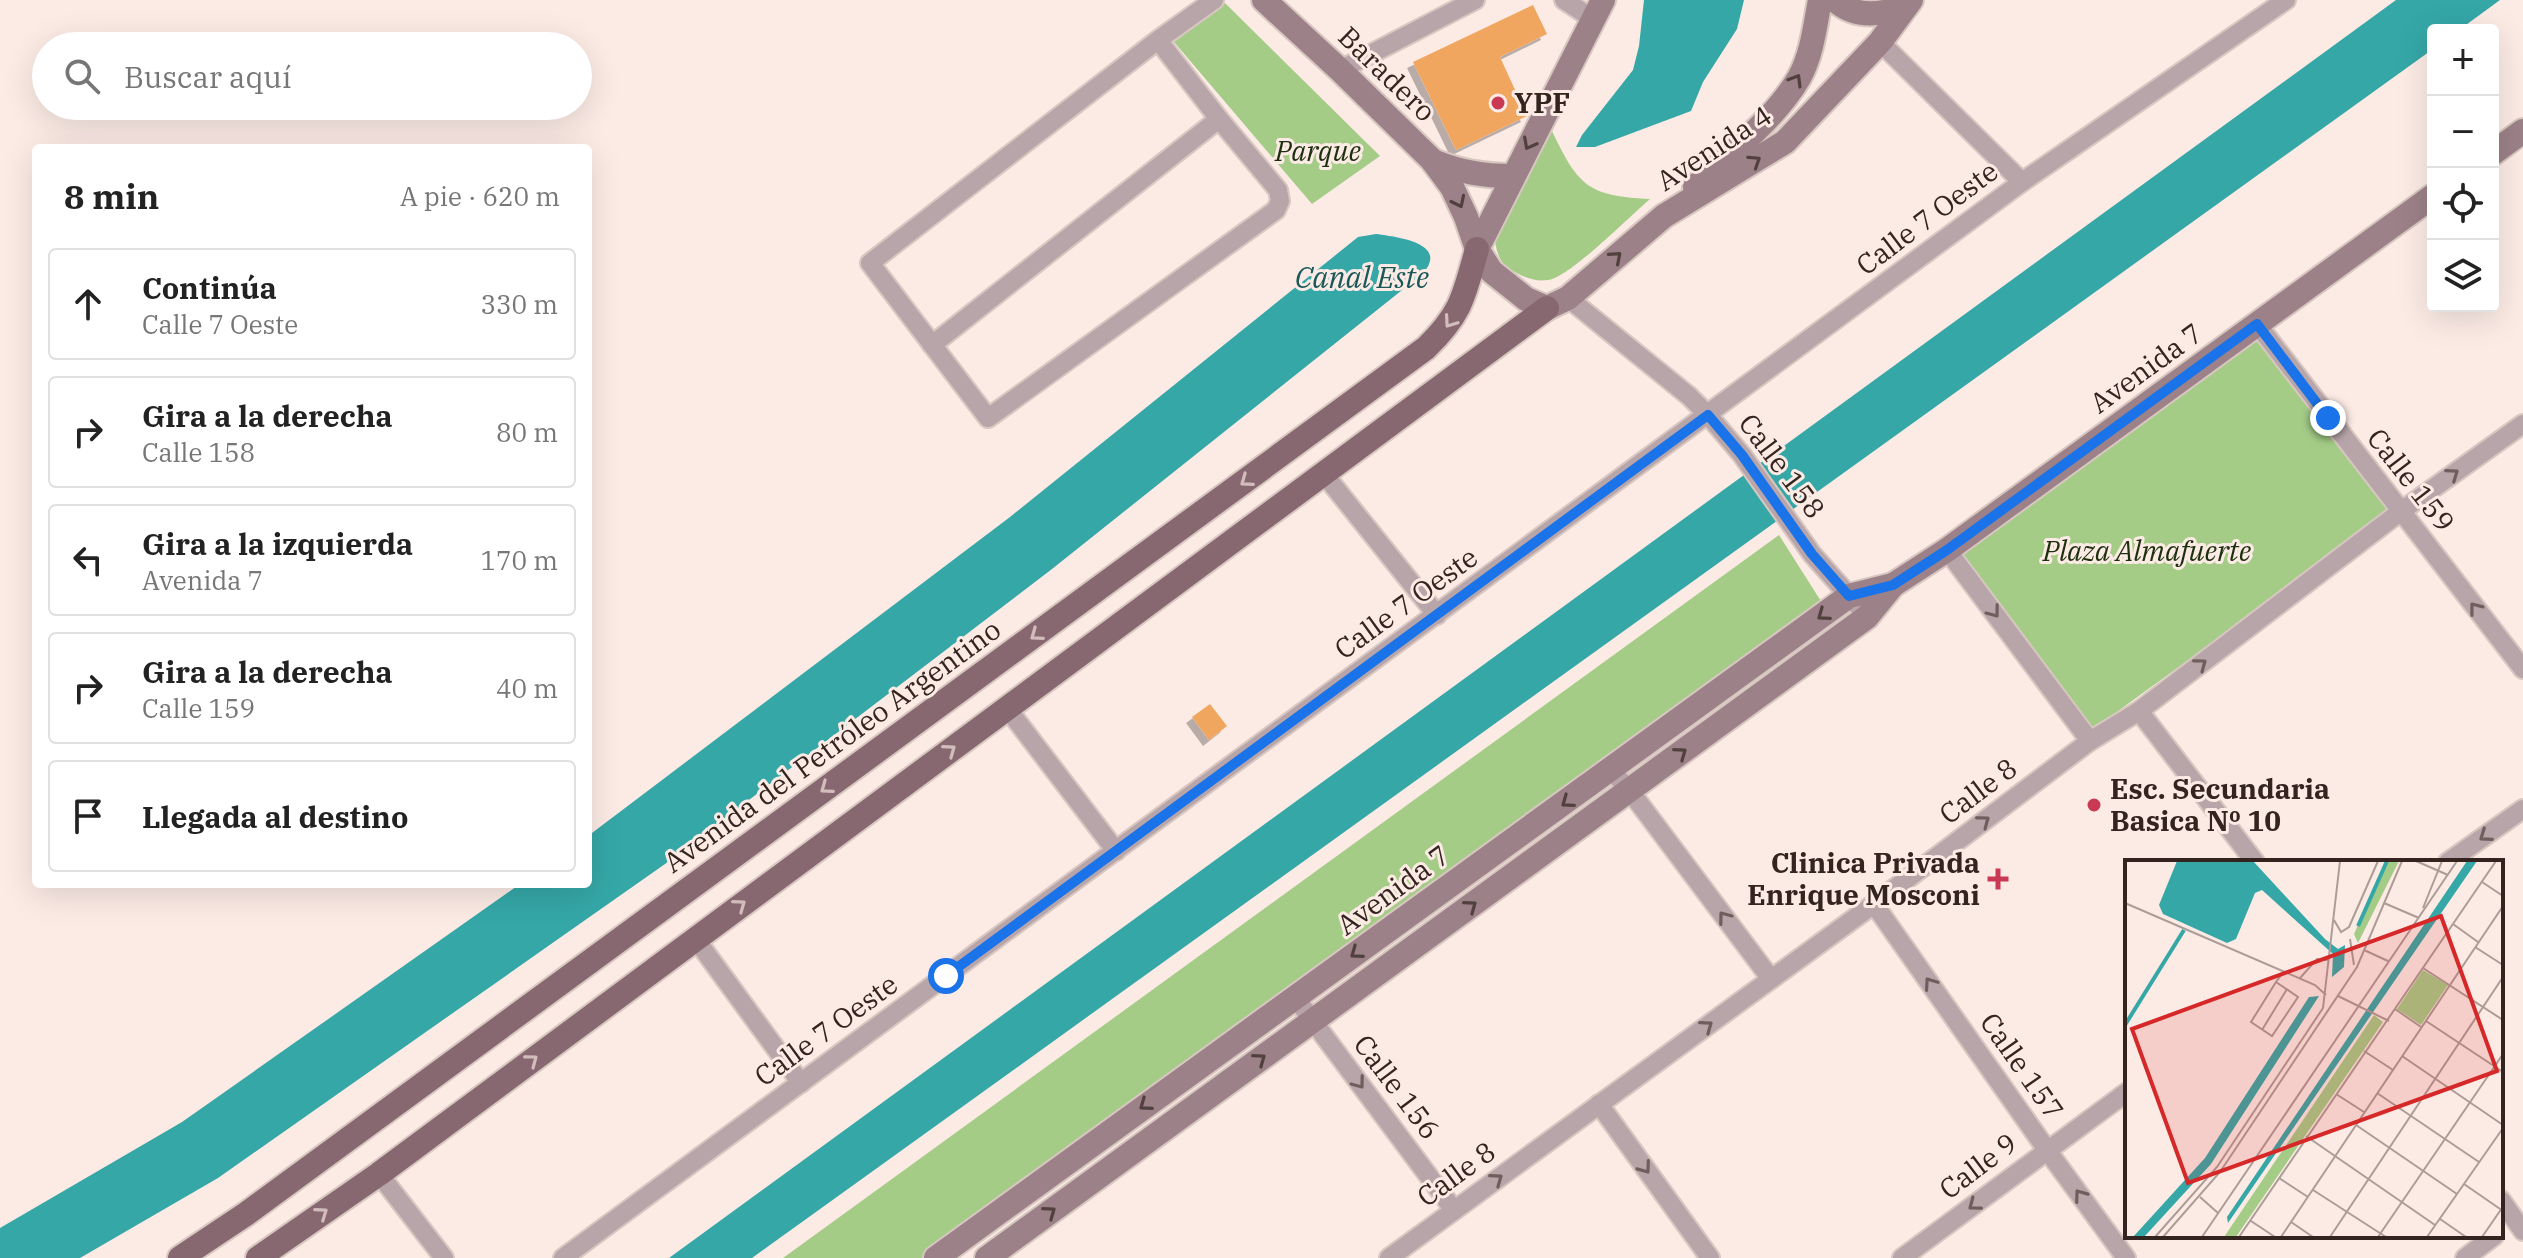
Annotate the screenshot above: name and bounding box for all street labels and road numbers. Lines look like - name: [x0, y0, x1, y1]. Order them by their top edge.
- street label: Baradero: [1331, 18, 1444, 129]
- street label: Avenida 4: [1649, 97, 1779, 199]
- street label: Calle 7 Oeste: [1848, 152, 2005, 283]
- street label: Avenida 7: [2082, 314, 2209, 421]
- street label: Calle 158: [1731, 406, 1834, 526]
- street label: Calle 159: [2359, 420, 2463, 539]
- street label: Calle 7 Oeste: [1327, 538, 1485, 667]
- street label: Avenida del Petróleo Argentino: [656, 611, 1008, 881]
- street label: Calle 8: [1931, 749, 2024, 832]
- street label: Avenida 7: [1329, 836, 1456, 943]
- street label: Calle 7 Oeste: [747, 965, 905, 1094]
- street label: Calle 157: [1972, 1005, 2073, 1126]
- street label: Calle 156: [1346, 1027, 1449, 1147]
- street label: Calle 9: [1931, 1124, 2024, 1207]
- street label: Calle 8: [1409, 1133, 1502, 1215]

